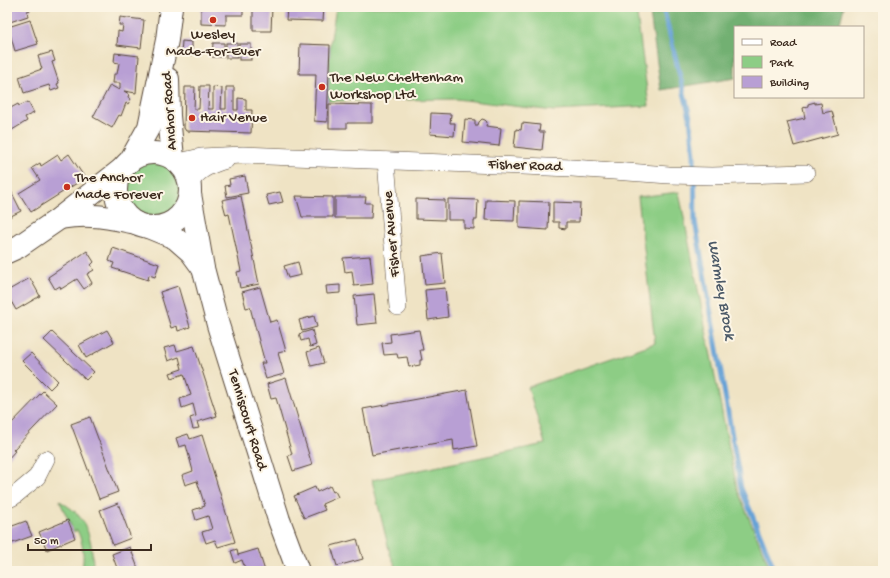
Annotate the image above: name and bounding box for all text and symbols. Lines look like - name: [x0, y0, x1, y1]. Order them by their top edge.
- marker: Wesley Made-For-Ever: [208, 15, 218, 25]
- place label: Wesley Made-For-Ever: [166, 26, 262, 61]
- legend: [734, 26, 864, 98]
- text: Road: [770, 37, 797, 51]
- text: Park: [769, 57, 795, 71]
- place label: The New Cheltenham Workshop Ltd: [329, 69, 463, 104]
- street label: Anchor Road: [158, 70, 182, 151]
- text: Building: [769, 77, 809, 91]
- marker: The New Cheltenham Workshop Ltd: [317, 82, 327, 92]
- place label: Hair Venue: [200, 109, 267, 127]
- marker: Hair Venue: [187, 113, 197, 123]
- street label: Fisher Road: [487, 156, 563, 176]
- place label: The Anchor Made Forever: [74, 169, 164, 204]
- marker: The Anchor Made Forever: [62, 182, 72, 192]
- street label: Fisher Avenue: [379, 190, 405, 279]
- water label: Warmley Brook: [702, 239, 738, 343]
- street label: Tenniscourt Road: [223, 367, 271, 474]
- scale bar: [28, 526, 151, 552]
- text: 50 m: [34, 535, 59, 549]

